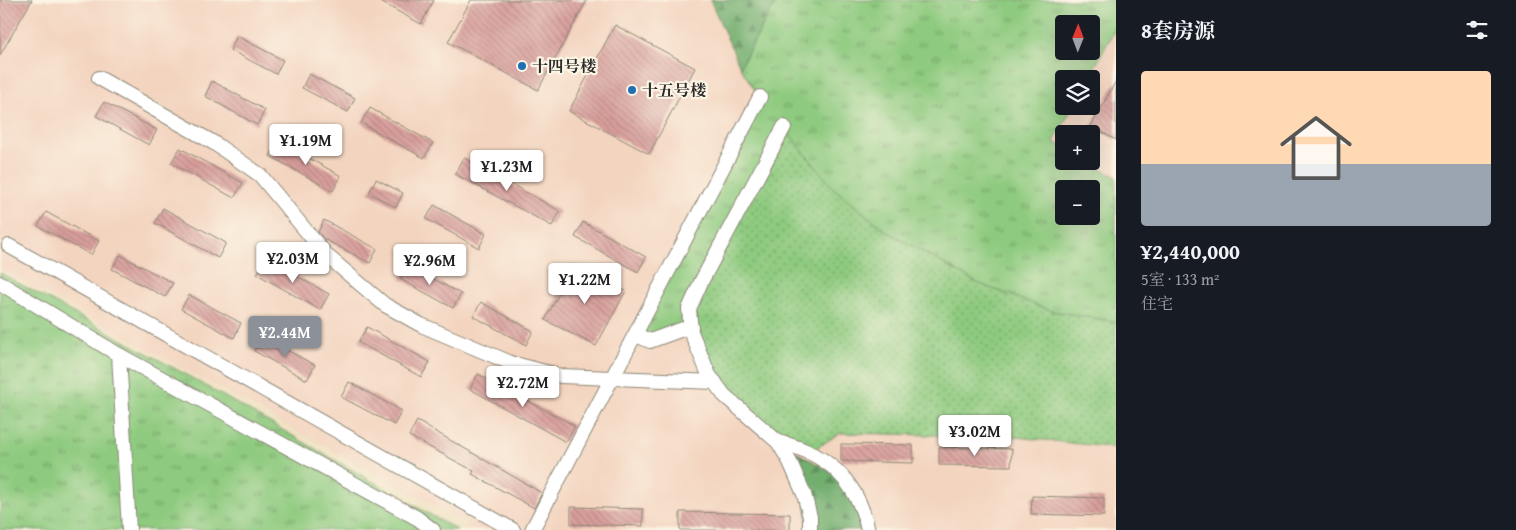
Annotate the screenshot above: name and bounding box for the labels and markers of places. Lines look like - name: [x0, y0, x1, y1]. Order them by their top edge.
- place label: 十四号楼: [532, 54, 596, 78]
- marker: 十四号楼: [516, 60, 528, 72]
- place label: 十五号楼: [642, 78, 706, 102]
- marker: 十五号楼: [626, 84, 638, 96]
- pin: ¥1.19M: [265, 124, 347, 166]
- pin: ¥1.23M: [466, 150, 548, 192]
- pin: ¥2.03M: [252, 242, 334, 284]
- pin: ¥2.96M: [389, 244, 471, 286]
- pin: ¥1.22M: [544, 262, 626, 305]
- pin: ¥2.44M: [244, 316, 326, 358]
- pin: ¥2.72M: [482, 366, 564, 408]
- pin: ¥3.02M: [934, 414, 1016, 457]

